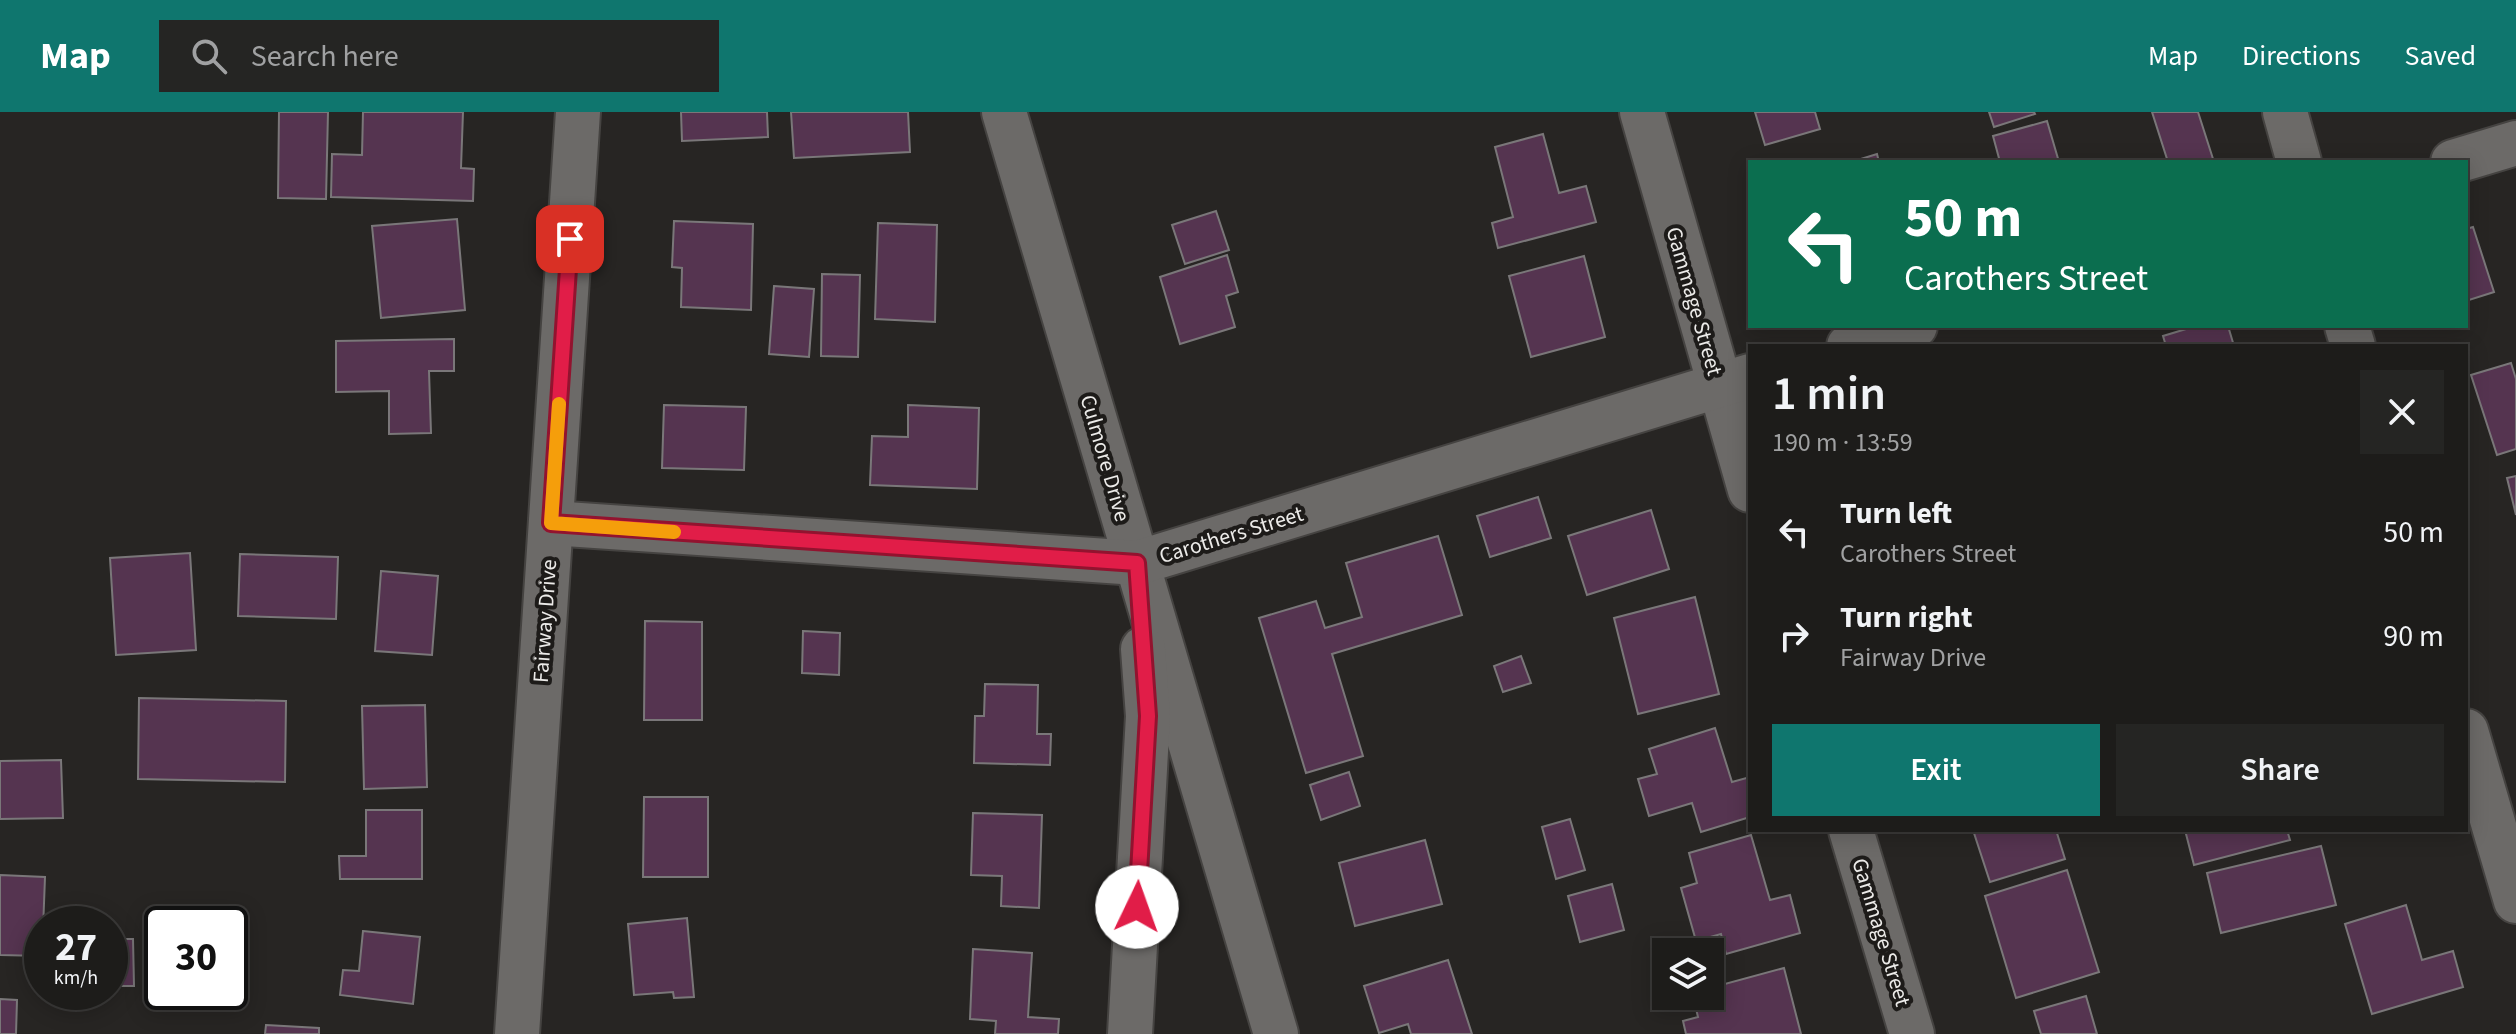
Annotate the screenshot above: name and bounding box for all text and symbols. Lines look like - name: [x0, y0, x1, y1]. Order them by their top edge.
- search box: [159, 20, 719, 92]
- text: Map: [40, 29, 111, 83]
- icon: search: [187, 34, 231, 78]
- text: Search here: [251, 35, 399, 78]
- text: Map: [2148, 36, 2198, 76]
- text: Directions: [2242, 36, 2361, 76]
- text: Saved: [2405, 36, 2476, 76]
- text: 50 m: [1904, 179, 2022, 258]
- icon: left: [1772, 192, 1876, 296]
- pin: [536, 205, 604, 273]
- icon: arrive: [548, 217, 592, 261]
- street label: Gammage Street: [1658, 223, 1731, 380]
- text: Carothers Street: [1904, 253, 2148, 304]
- text: 1 min: [1772, 360, 1886, 428]
- button: close: [2360, 370, 2444, 454]
- street label: Culmore Drive: [1072, 391, 1138, 525]
- text: 190 m · 13:59: [1772, 424, 1913, 461]
- text: Turn left: [1840, 492, 1952, 535]
- street label: Carothers Street: [1155, 498, 1308, 572]
- icon: left: [1772, 510, 1816, 554]
- text: 50 m: [2383, 511, 2444, 554]
- text: Carothers Street: [1840, 535, 2016, 572]
- street label: Fairway Drive: [525, 558, 565, 684]
- text: Turn right: [1840, 596, 1972, 639]
- icon: right: [1772, 614, 1816, 658]
- text: 90 m: [2383, 615, 2444, 658]
- text: Fairway Drive: [1840, 639, 1986, 676]
- button: Exit: [1772, 724, 2100, 816]
- button: Share: [2116, 724, 2444, 816]
- street label: Gammage Street: [1843, 854, 1919, 1011]
- position arrow: [1095, 865, 1179, 949]
- speed limit sign: 30: [144, 906, 248, 1010]
- text: 27: [55, 919, 97, 976]
- map controls: [1652, 938, 1724, 1010]
- button: layers: [1652, 938, 1724, 1010]
- text: km/h: [54, 964, 98, 992]

